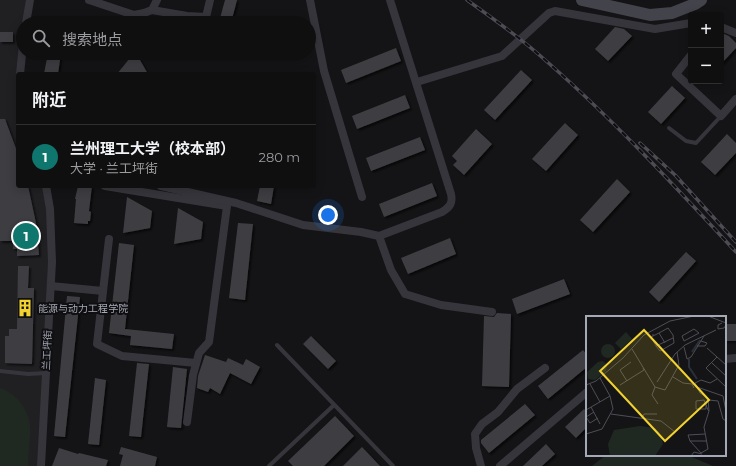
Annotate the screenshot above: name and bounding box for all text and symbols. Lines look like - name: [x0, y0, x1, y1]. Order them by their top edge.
- map controls: [688, 12, 724, 84]
- button: +: [688, 12, 724, 48]
- search box: [16, 16, 316, 60]
- icon: search: [30, 27, 52, 49]
- text: 搜索地点: [62, 30, 122, 49]
- button: −: [688, 48, 724, 84]
- text: 附近: [32, 90, 66, 110]
- text: 兰州理工大学（校本部）: [70, 139, 235, 158]
- text: 1: [42, 149, 48, 165]
- text: 280 m: [259, 149, 300, 165]
- text: 大学 · 兰工坪街: [70, 160, 158, 176]
- your location: [318, 205, 338, 225]
- pin: 1: [13, 221, 39, 251]
- building icon: 能源与动力工程学院: [15, 298, 35, 318]
- place label: 能源与动力工程学院: [38, 302, 128, 315]
- inset map: [586, 316, 726, 456]
- street label: 兰工坪街: [39, 330, 55, 370]

